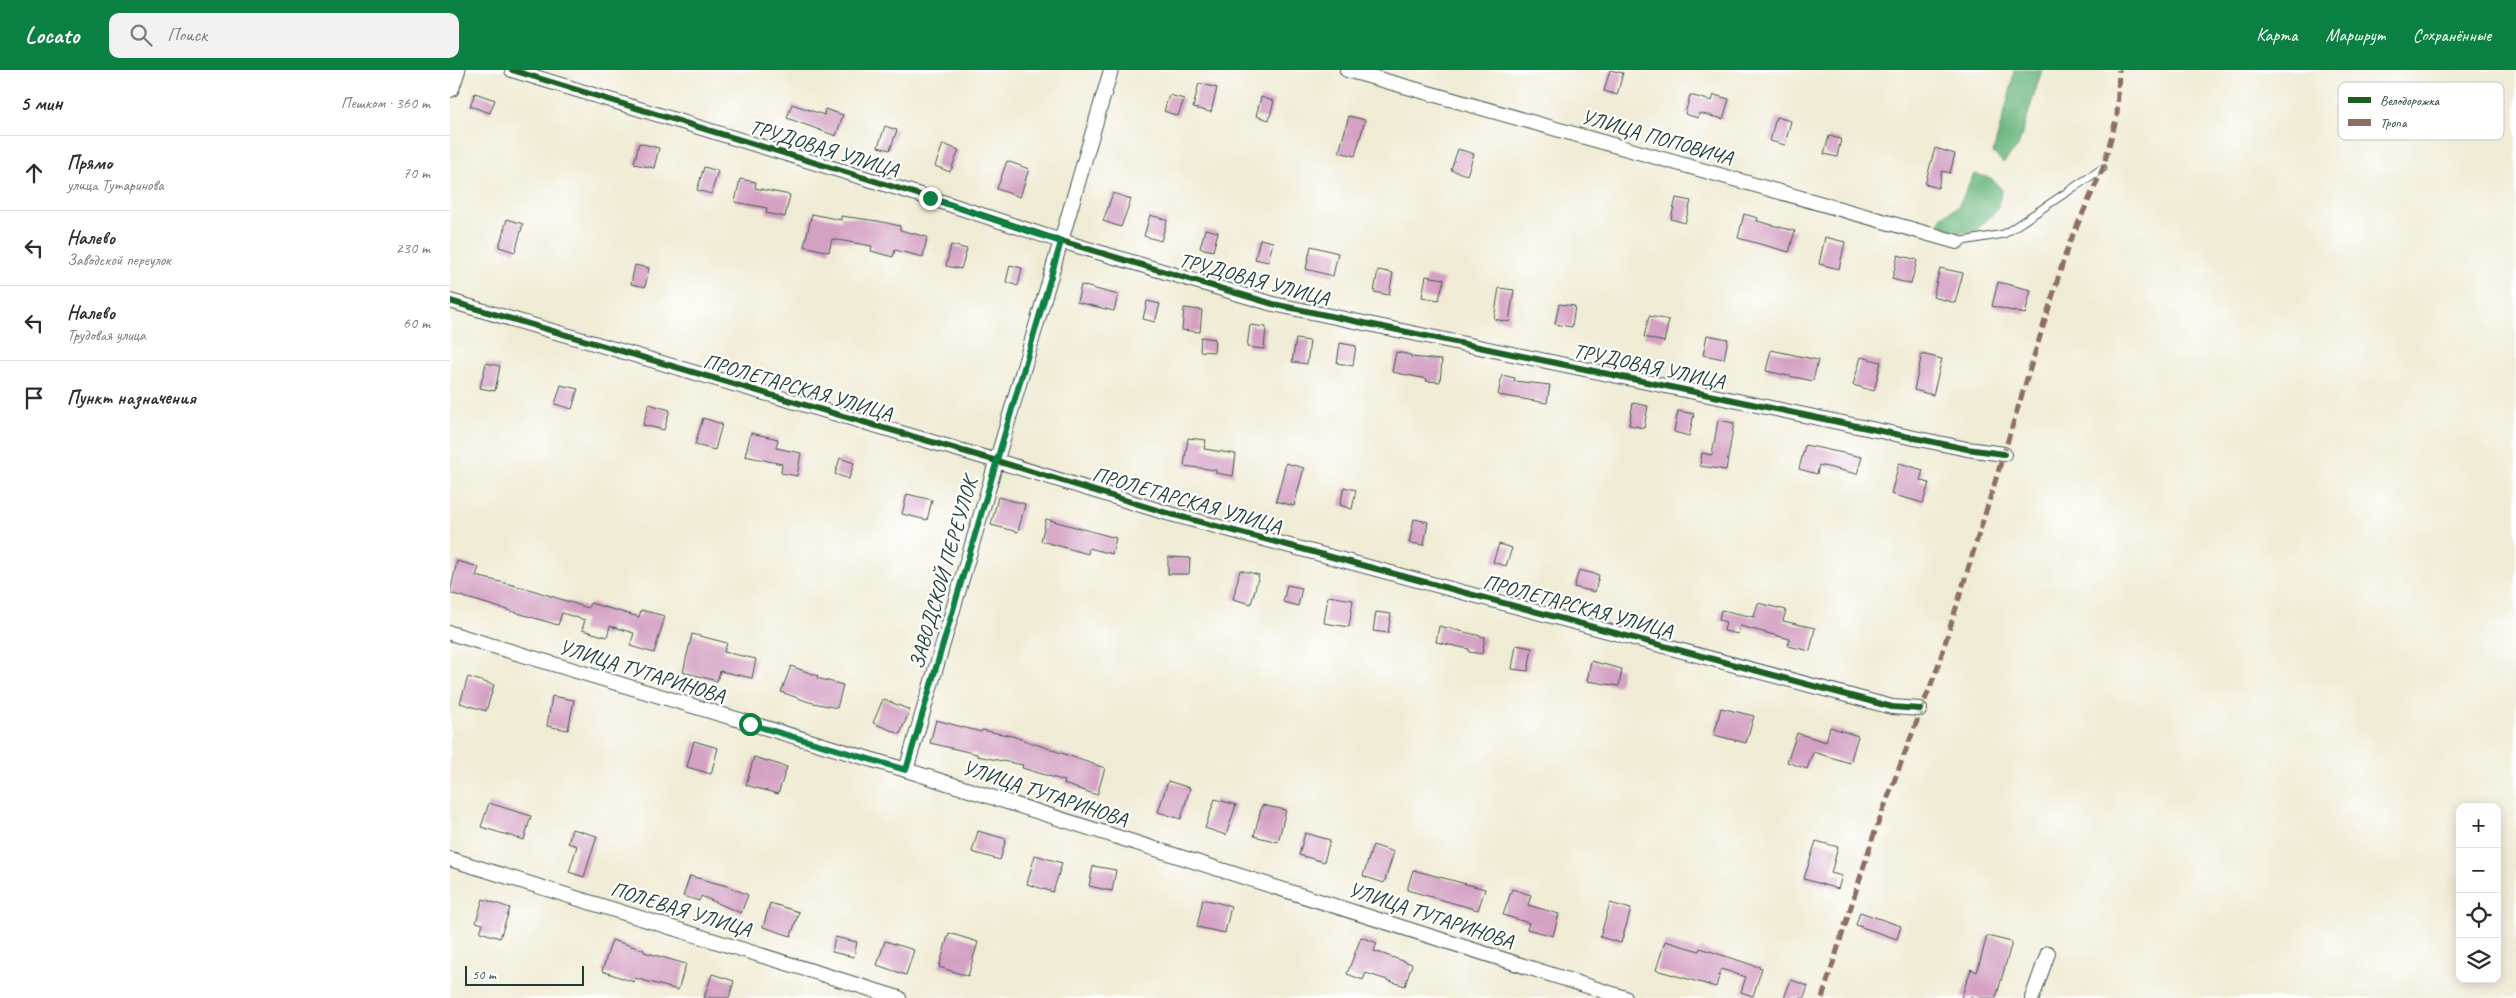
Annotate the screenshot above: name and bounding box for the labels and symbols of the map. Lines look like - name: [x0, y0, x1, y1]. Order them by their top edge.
- legend: [2338, 82, 2504, 140]
- text: Велодорожка: [2380, 92, 2441, 109]
- street label: УЛИЦА ПОПОВИЧА: [1578, 103, 1737, 171]
- street label: ТРУДОВАЯ УЛИЦА: [747, 113, 903, 183]
- text: Тропа: [2380, 114, 2408, 131]
- route end: [919, 187, 942, 210]
- street label: ТРУДОВАЯ УЛИЦА: [1176, 246, 1333, 312]
- street label: ТРУДОВАЯ УЛИЦА: [1571, 337, 1729, 395]
- street label: ПРОЛЕТАРСКАЯ УЛИЦА: [701, 348, 896, 427]
- street label: ПРОЛЕТАРСКАЯ УЛИЦА: [1090, 461, 1285, 540]
- street label: ЗАВОДСКОЙ ПЕРЕУЛОК: [903, 470, 984, 672]
- street label: ПРОЛЕТАРСКАЯ УЛИЦА: [1480, 568, 1676, 644]
- street label: УЛИЦА ТУТАРИНОВА: [556, 633, 729, 709]
- route start: [739, 713, 762, 736]
- street label: УЛИЦА ТУТАРИНОВА: [959, 754, 1131, 832]
- street label: ПОЛЕВАЯ УЛИЦА: [608, 875, 756, 943]
- street label: УЛИЦА ТУТАРИНОВА: [1345, 876, 1517, 954]
- scale bar: [465, 963, 584, 986]

